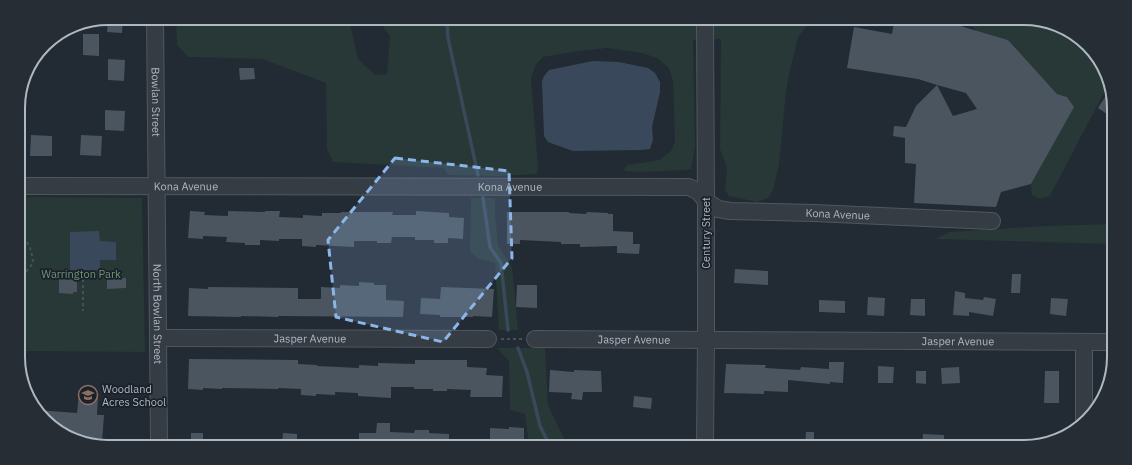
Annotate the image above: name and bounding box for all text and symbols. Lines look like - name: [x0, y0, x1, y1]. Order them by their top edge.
- street label: Bowlan Street: [149, 67, 163, 137]
- street label: Kona Avenue: [154, 179, 218, 193]
- street label: Kona Avenue: [478, 180, 542, 194]
- street label: Century Street: [699, 197, 713, 269]
- street label: Kona Avenue: [805, 206, 870, 223]
- street label: North Bowlan Street: [150, 264, 165, 364]
- park label: Warrington Park: [41, 267, 121, 281]
- street label: Jasper Avenue: [274, 331, 346, 346]
- street label: Jasper Avenue: [598, 332, 670, 347]
- street label: Jasper Avenue: [922, 334, 994, 348]
- place label: Woodland Acres School: [102, 382, 166, 409]
- school or university icon: Woodland Acres School: [77, 384, 99, 406]

